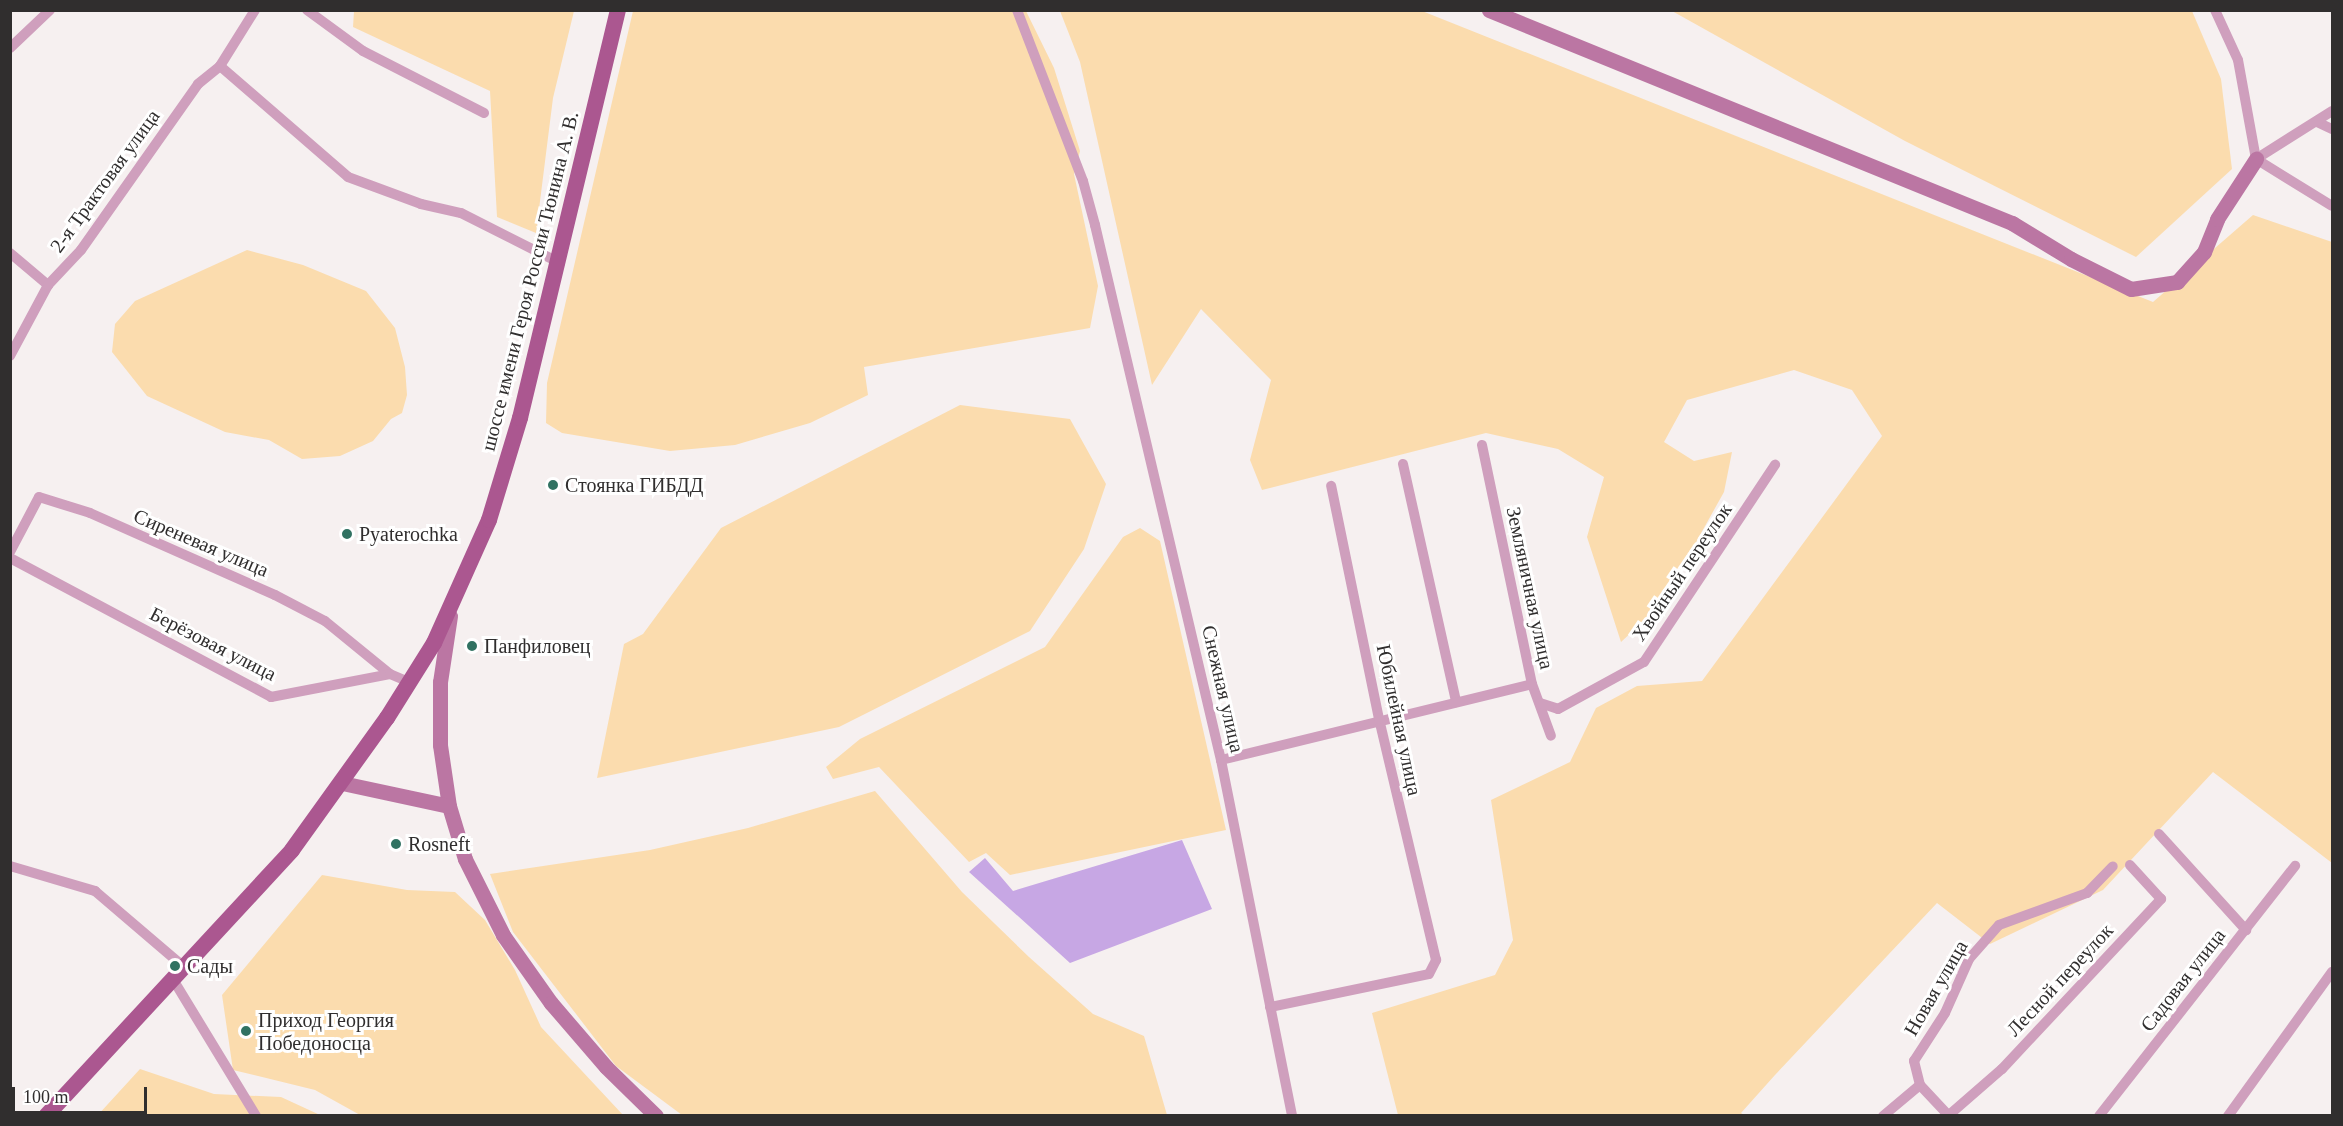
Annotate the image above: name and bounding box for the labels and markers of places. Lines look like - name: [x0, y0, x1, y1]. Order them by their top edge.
- place label: Стоянка ГИБДД: [565, 473, 703, 497]
- marker: Стоянка ГИБДД: [546, 478, 560, 492]
- place label: Pyaterochka: [359, 522, 458, 546]
- marker: Pyaterochka: [340, 527, 354, 541]
- place label: Панфиловец: [484, 634, 591, 658]
- marker: Панфиловец: [465, 639, 479, 653]
- place label: Rosneft: [408, 832, 470, 856]
- marker: Rosneft: [389, 837, 403, 851]
- place label: Сады: [187, 954, 233, 978]
- marker: Сады: [168, 959, 182, 973]
- place label: Приход Георгия Победоносца: [258, 1008, 394, 1055]
- marker: Приход Георгия Победоносца: [239, 1024, 253, 1038]

